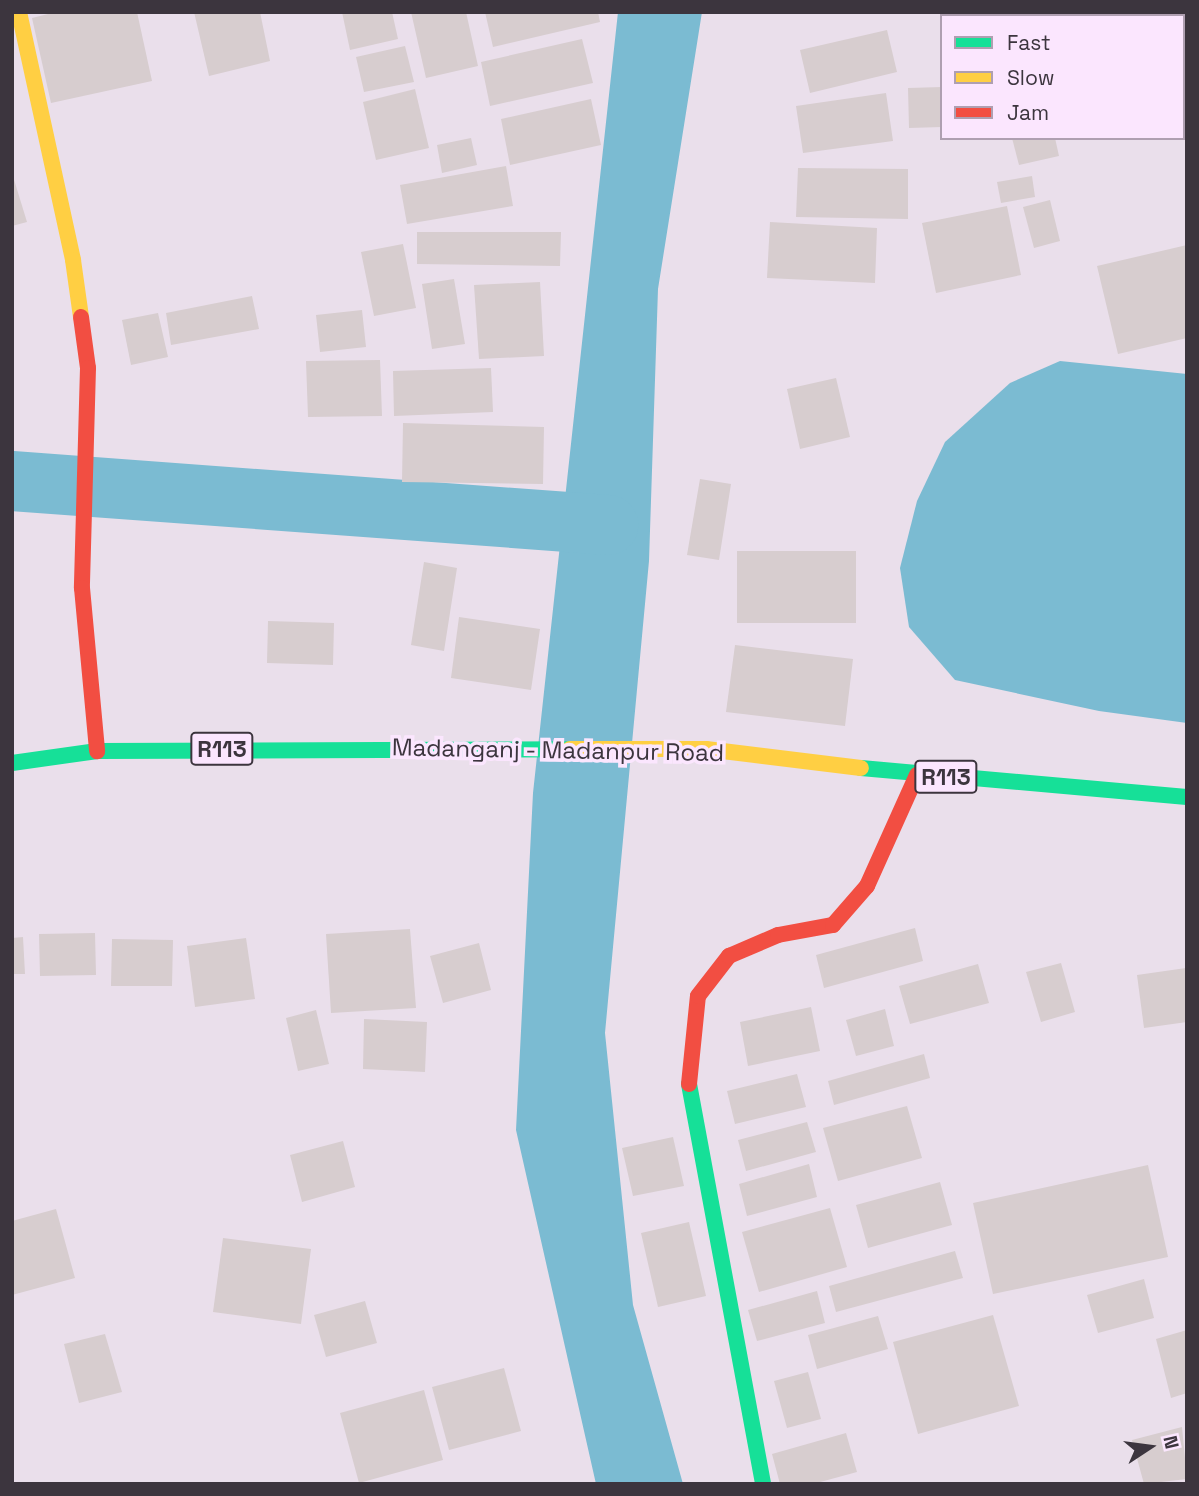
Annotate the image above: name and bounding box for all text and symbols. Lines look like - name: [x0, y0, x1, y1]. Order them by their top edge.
- legend: [940, 14, 1185, 140]
- text: Fast: [1007, 29, 1051, 56]
- text: Slow: [1007, 64, 1055, 91]
- text: Jam: [1007, 99, 1049, 126]
- road number: R113: [189, 730, 255, 768]
- street label: Madanganj - Madanpur Road: [391, 733, 725, 767]
- road number: R113: [913, 758, 979, 796]
- north arrow: [1115, 1412, 1185, 1482]
- text: N: [1157, 1433, 1185, 1451]

